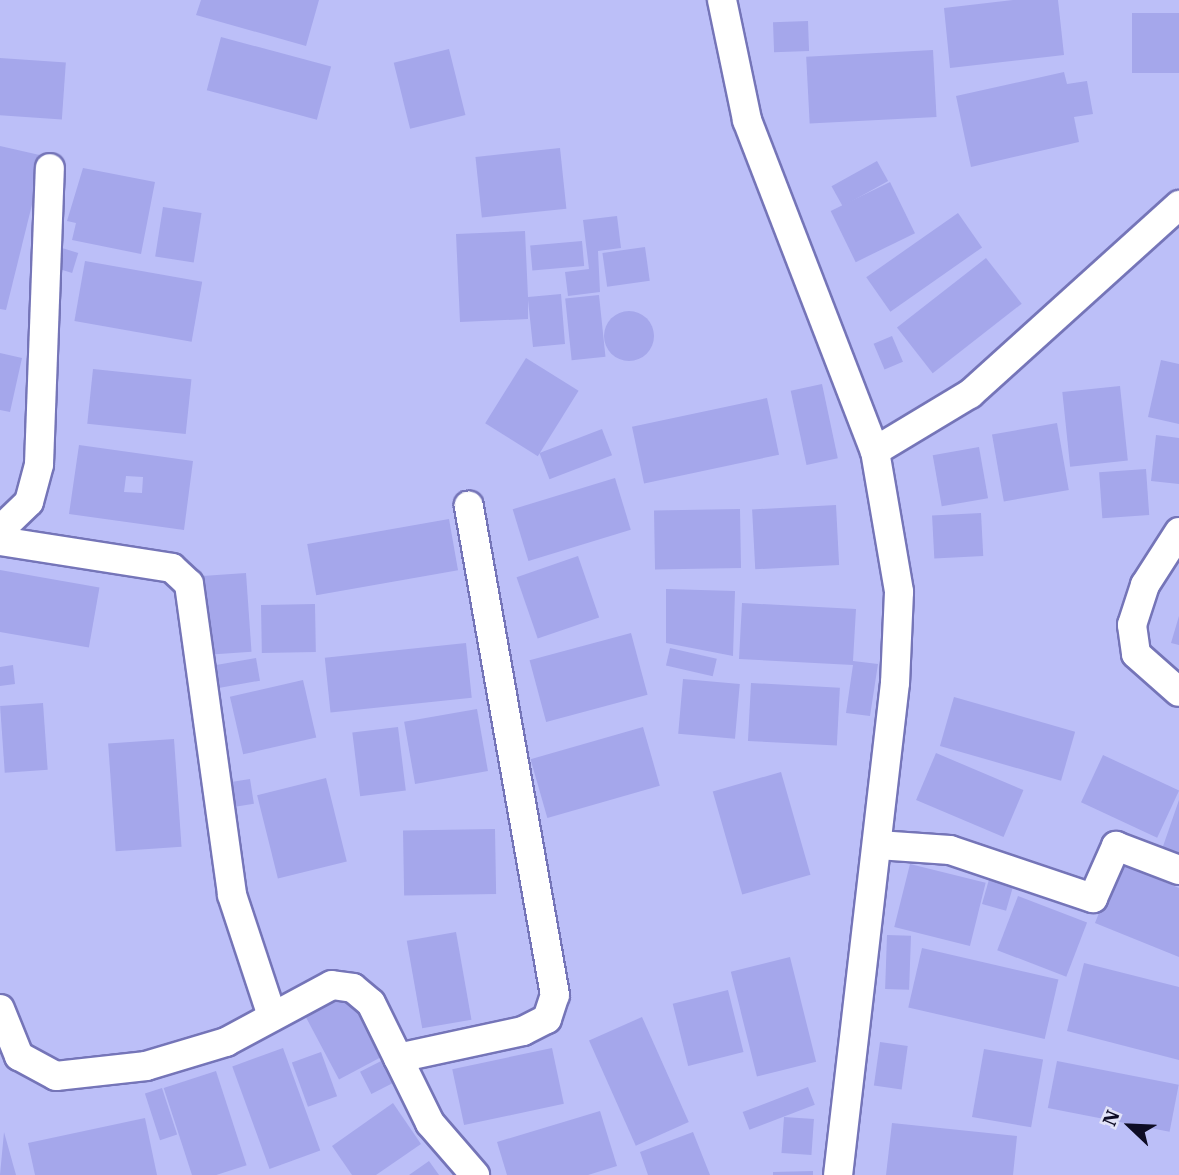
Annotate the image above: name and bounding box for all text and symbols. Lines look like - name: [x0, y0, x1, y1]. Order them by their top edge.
- north arrow: [1095, 1091, 1165, 1161]
- text: N: [1097, 1106, 1125, 1129]

